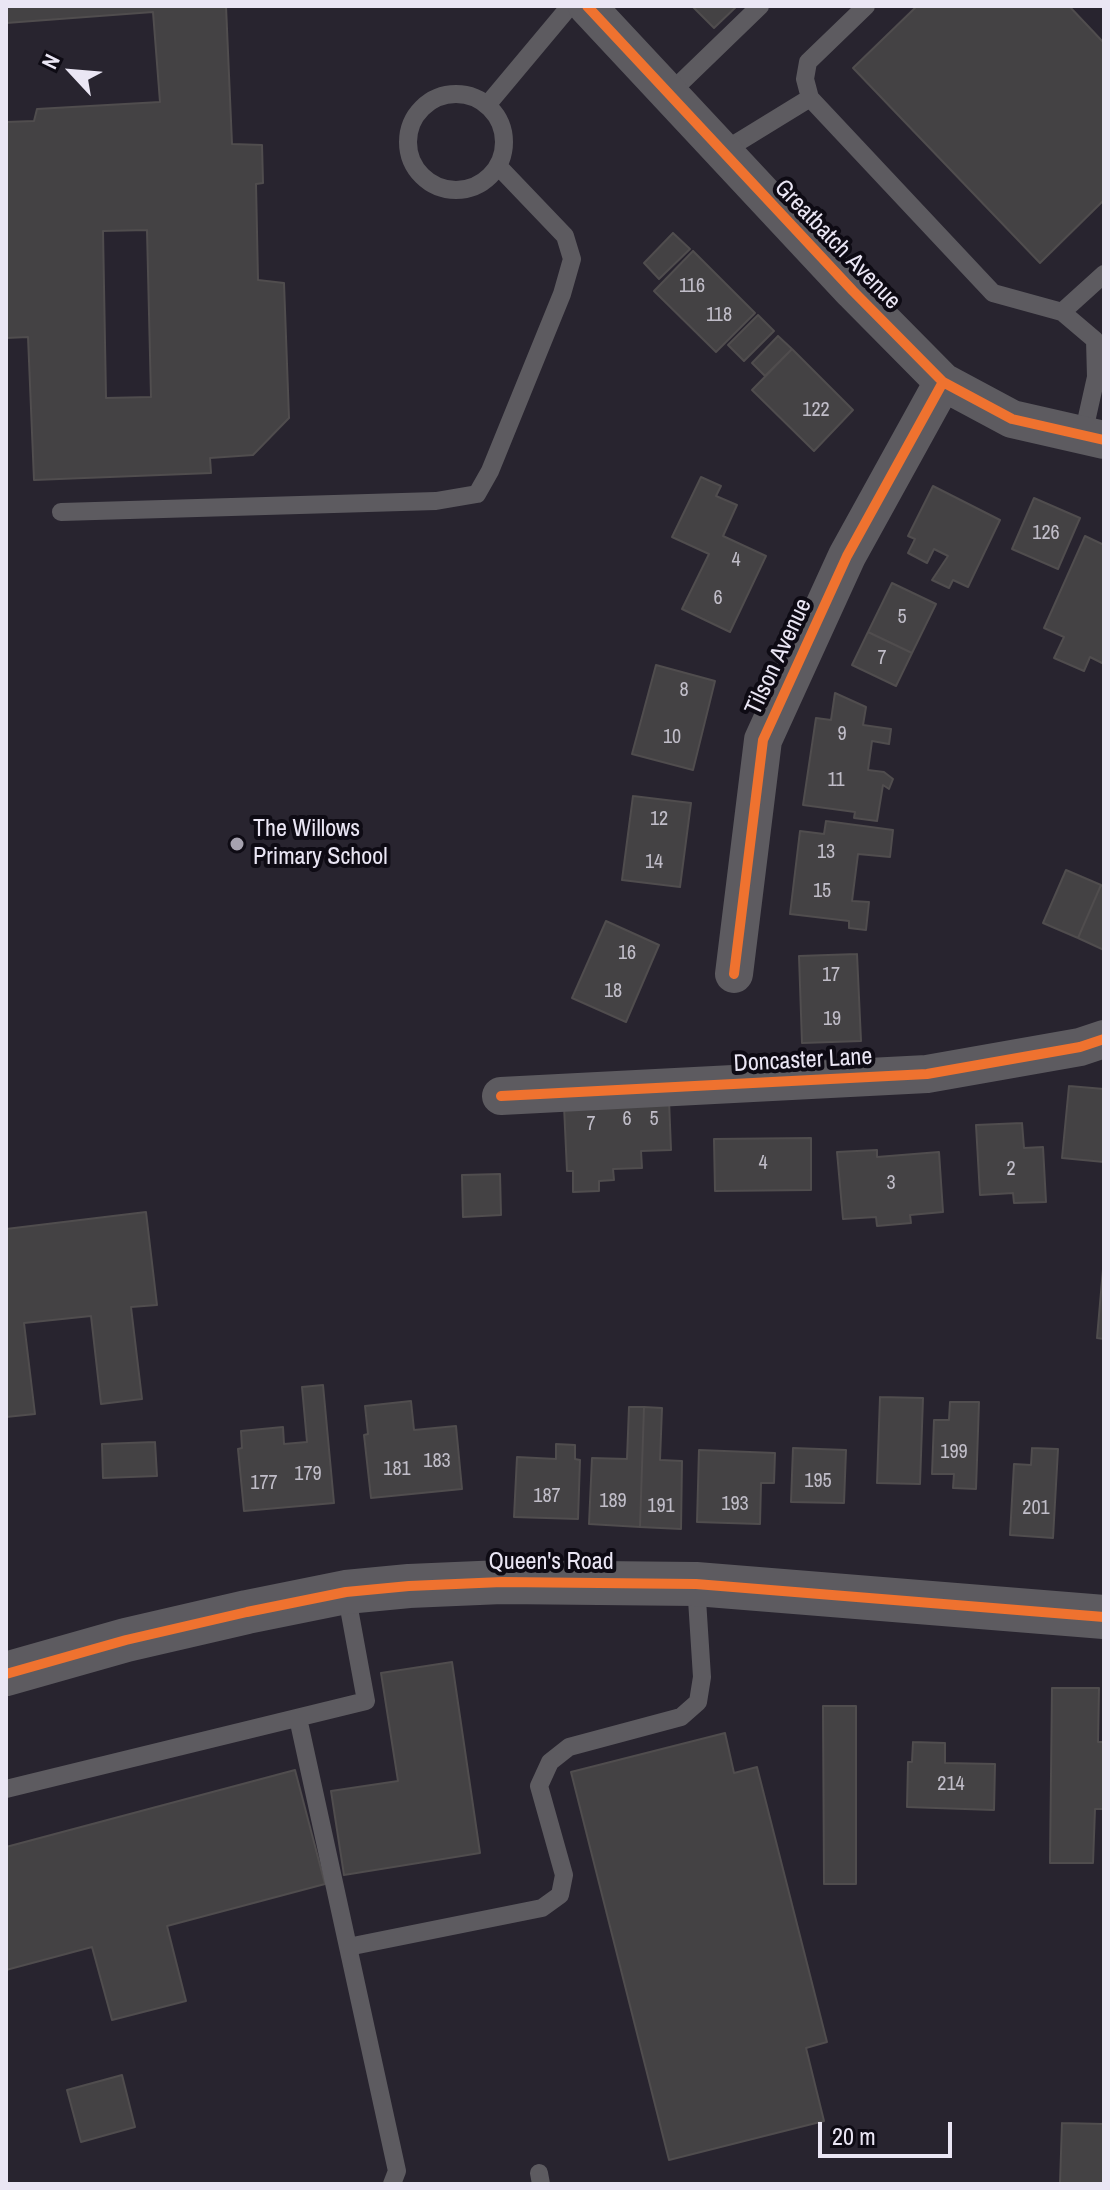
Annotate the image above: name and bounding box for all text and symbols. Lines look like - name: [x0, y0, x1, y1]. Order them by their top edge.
- north arrow: [32, 32, 112, 112]
- text: N: [34, 49, 67, 74]
- street label: Greatbatch Avenue: [768, 174, 906, 316]
- house number: 116: [679, 275, 705, 299]
- house number: 118: [706, 304, 732, 328]
- house number: 122: [802, 399, 830, 423]
- house number: 126: [1032, 522, 1060, 546]
- house number: 4: [731, 549, 741, 573]
- house number: 6: [713, 587, 723, 611]
- street label: Tilson Avenue: [740, 594, 818, 720]
- house number: 5: [897, 606, 907, 630]
- house number: 7: [877, 647, 887, 671]
- house number: 8: [679, 679, 689, 703]
- house number: 9: [837, 723, 847, 747]
- house number: 10: [663, 726, 681, 750]
- house number: 11: [827, 769, 845, 793]
- house number: 12: [650, 808, 668, 832]
- place label: The Willows Primary School: [253, 816, 388, 872]
- marker: The Willows Primary School: [228, 835, 246, 853]
- house number: 13: [817, 841, 835, 865]
- house number: 14: [645, 851, 663, 875]
- house number: 15: [813, 880, 831, 904]
- house number: 16: [618, 942, 636, 966]
- house number: 17: [822, 964, 840, 988]
- house number: 18: [604, 980, 622, 1004]
- house number: 19: [823, 1008, 841, 1032]
- street label: Doncaster Lane: [733, 1043, 873, 1079]
- house number: 6: [622, 1108, 632, 1132]
- house number: 5: [649, 1108, 659, 1132]
- house number: 7: [586, 1113, 596, 1137]
- house number: 4: [758, 1152, 768, 1176]
- house number: 2: [1006, 1158, 1016, 1182]
- house number: 3: [886, 1172, 896, 1196]
- house number: 199: [940, 1441, 968, 1465]
- house number: 183: [423, 1450, 451, 1474]
- house number: 181: [383, 1458, 411, 1482]
- house number: 179: [294, 1463, 322, 1487]
- house number: 195: [804, 1470, 832, 1494]
- house number: 177: [250, 1472, 278, 1496]
- house number: 187: [533, 1485, 561, 1509]
- house number: 189: [599, 1490, 627, 1514]
- house number: 193: [721, 1493, 749, 1517]
- house number: 191: [647, 1495, 675, 1519]
- house number: 201: [1022, 1497, 1050, 1521]
- street label: Queen's Road: [488, 1549, 614, 1577]
- house number: 214: [937, 1773, 965, 1797]
- scale bar: [822, 2106, 956, 2156]
- text: 20 m: [832, 2120, 876, 2152]

